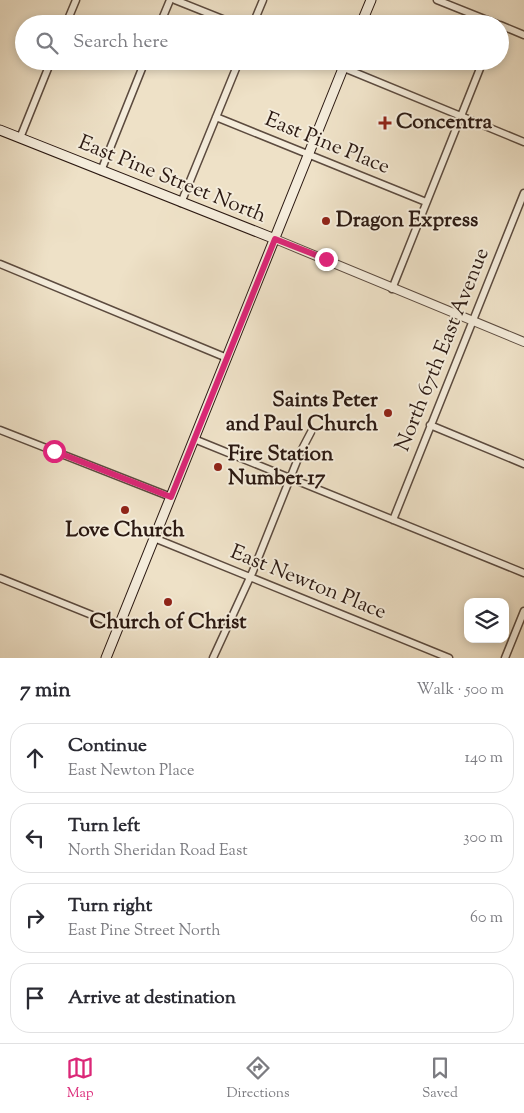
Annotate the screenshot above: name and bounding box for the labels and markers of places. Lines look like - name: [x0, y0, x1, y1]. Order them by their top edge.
- place label: Concentra: [396, 108, 493, 138]
- marker: Concentra: [378, 116, 392, 130]
- place label: Dragon Express: [336, 206, 478, 236]
- marker: Dragon Express: [320, 215, 332, 227]
- place label: Saints Peter and Paul Church: [226, 386, 379, 440]
- marker: Saints Peter and Paul Church: [382, 407, 394, 419]
- place label: Fire Station Number 17: [228, 440, 334, 494]
- marker: Fire Station Number 17: [212, 461, 224, 473]
- marker: Love Church: [119, 504, 131, 516]
- place label: Love Church: [66, 516, 185, 546]
- marker: Church of Christ: [162, 596, 174, 608]
- place label: Church of Christ: [90, 608, 247, 638]

